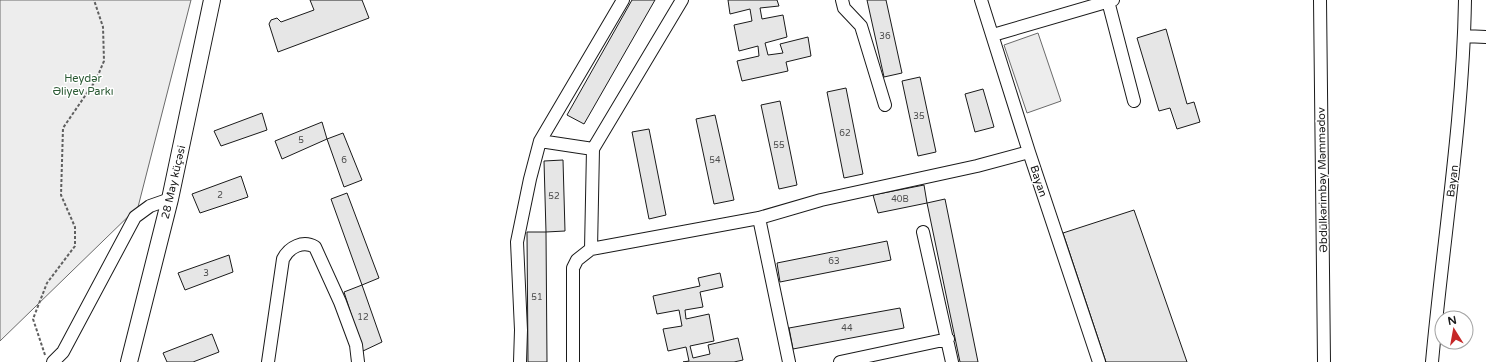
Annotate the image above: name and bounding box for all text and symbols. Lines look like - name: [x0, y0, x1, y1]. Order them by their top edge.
- house number: 36: [879, 31, 891, 42]
- park label: Heydər Əliyev Parkı: [52, 72, 114, 98]
- street label: Əbdülkərimbəy Məmmədov: [1315, 107, 1330, 253]
- house number: 35: [913, 111, 925, 122]
- house number: 62: [839, 128, 851, 139]
- house number: 5: [298, 135, 304, 146]
- house number: 55: [773, 140, 785, 151]
- street label: 28 May küçəsi: [159, 144, 188, 220]
- house number: 6: [341, 155, 347, 166]
- house number: 54: [709, 155, 721, 166]
- street label: Bayan: [1027, 164, 1050, 199]
- street label: Bayan: [1444, 164, 1461, 198]
- house number: 2: [217, 190, 223, 201]
- house number: 52: [548, 191, 560, 202]
- house number: 40B: [891, 194, 909, 205]
- house number: 63: [828, 256, 840, 267]
- house number: 3: [203, 268, 209, 279]
- house number: 51: [531, 292, 543, 303]
- north arrow: [1434, 310, 1474, 350]
- house number: 12: [357, 312, 369, 323]
- text: N: [1447, 313, 1458, 328]
- house number: 44: [841, 323, 853, 334]

